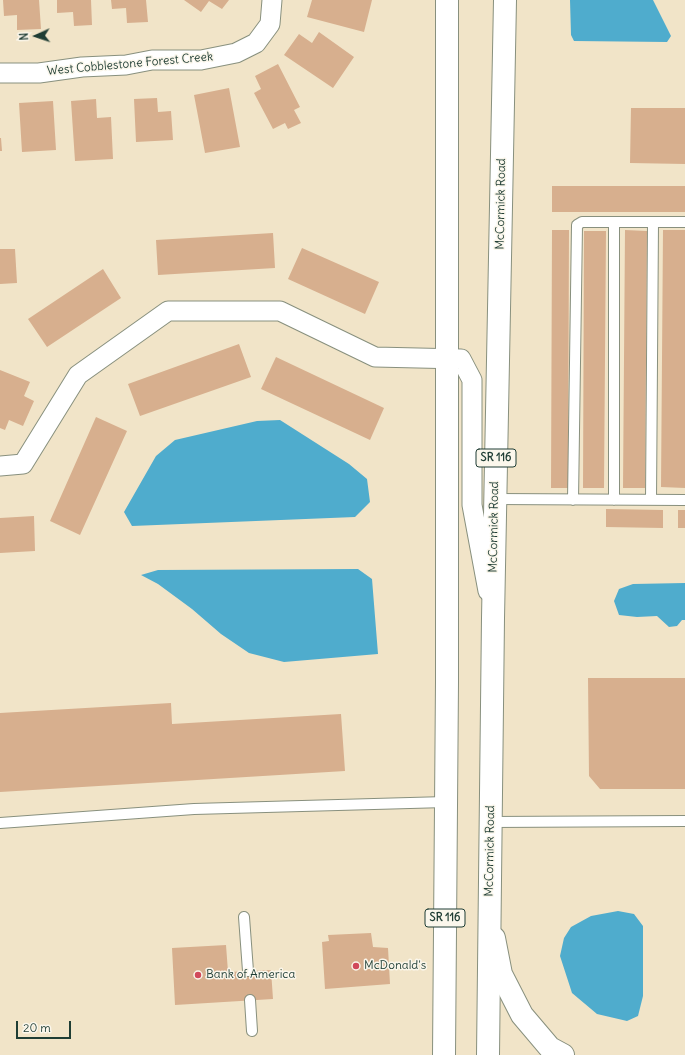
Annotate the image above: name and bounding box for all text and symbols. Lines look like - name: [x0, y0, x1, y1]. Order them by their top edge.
- north arrow: [16, 16, 56, 56]
- text: N: [17, 32, 31, 41]
- street label: West Cobblestone Forest Creek: [46, 50, 214, 78]
- street label: McCormick Road: [493, 158, 509, 250]
- road number: SR 116: [476, 449, 516, 467]
- street label: McCormick Road: [486, 481, 502, 573]
- street label: McCormick Road: [482, 805, 498, 897]
- road number: SR 116: [425, 909, 465, 927]
- place label: McDonald's: [364, 959, 426, 973]
- marker: McDonald's: [351, 961, 361, 971]
- place label: Bank of America: [206, 968, 295, 982]
- marker: Bank of America: [193, 970, 203, 980]
- scale bar: [18, 1013, 73, 1039]
- text: 20 m: [23, 1020, 51, 1035]

